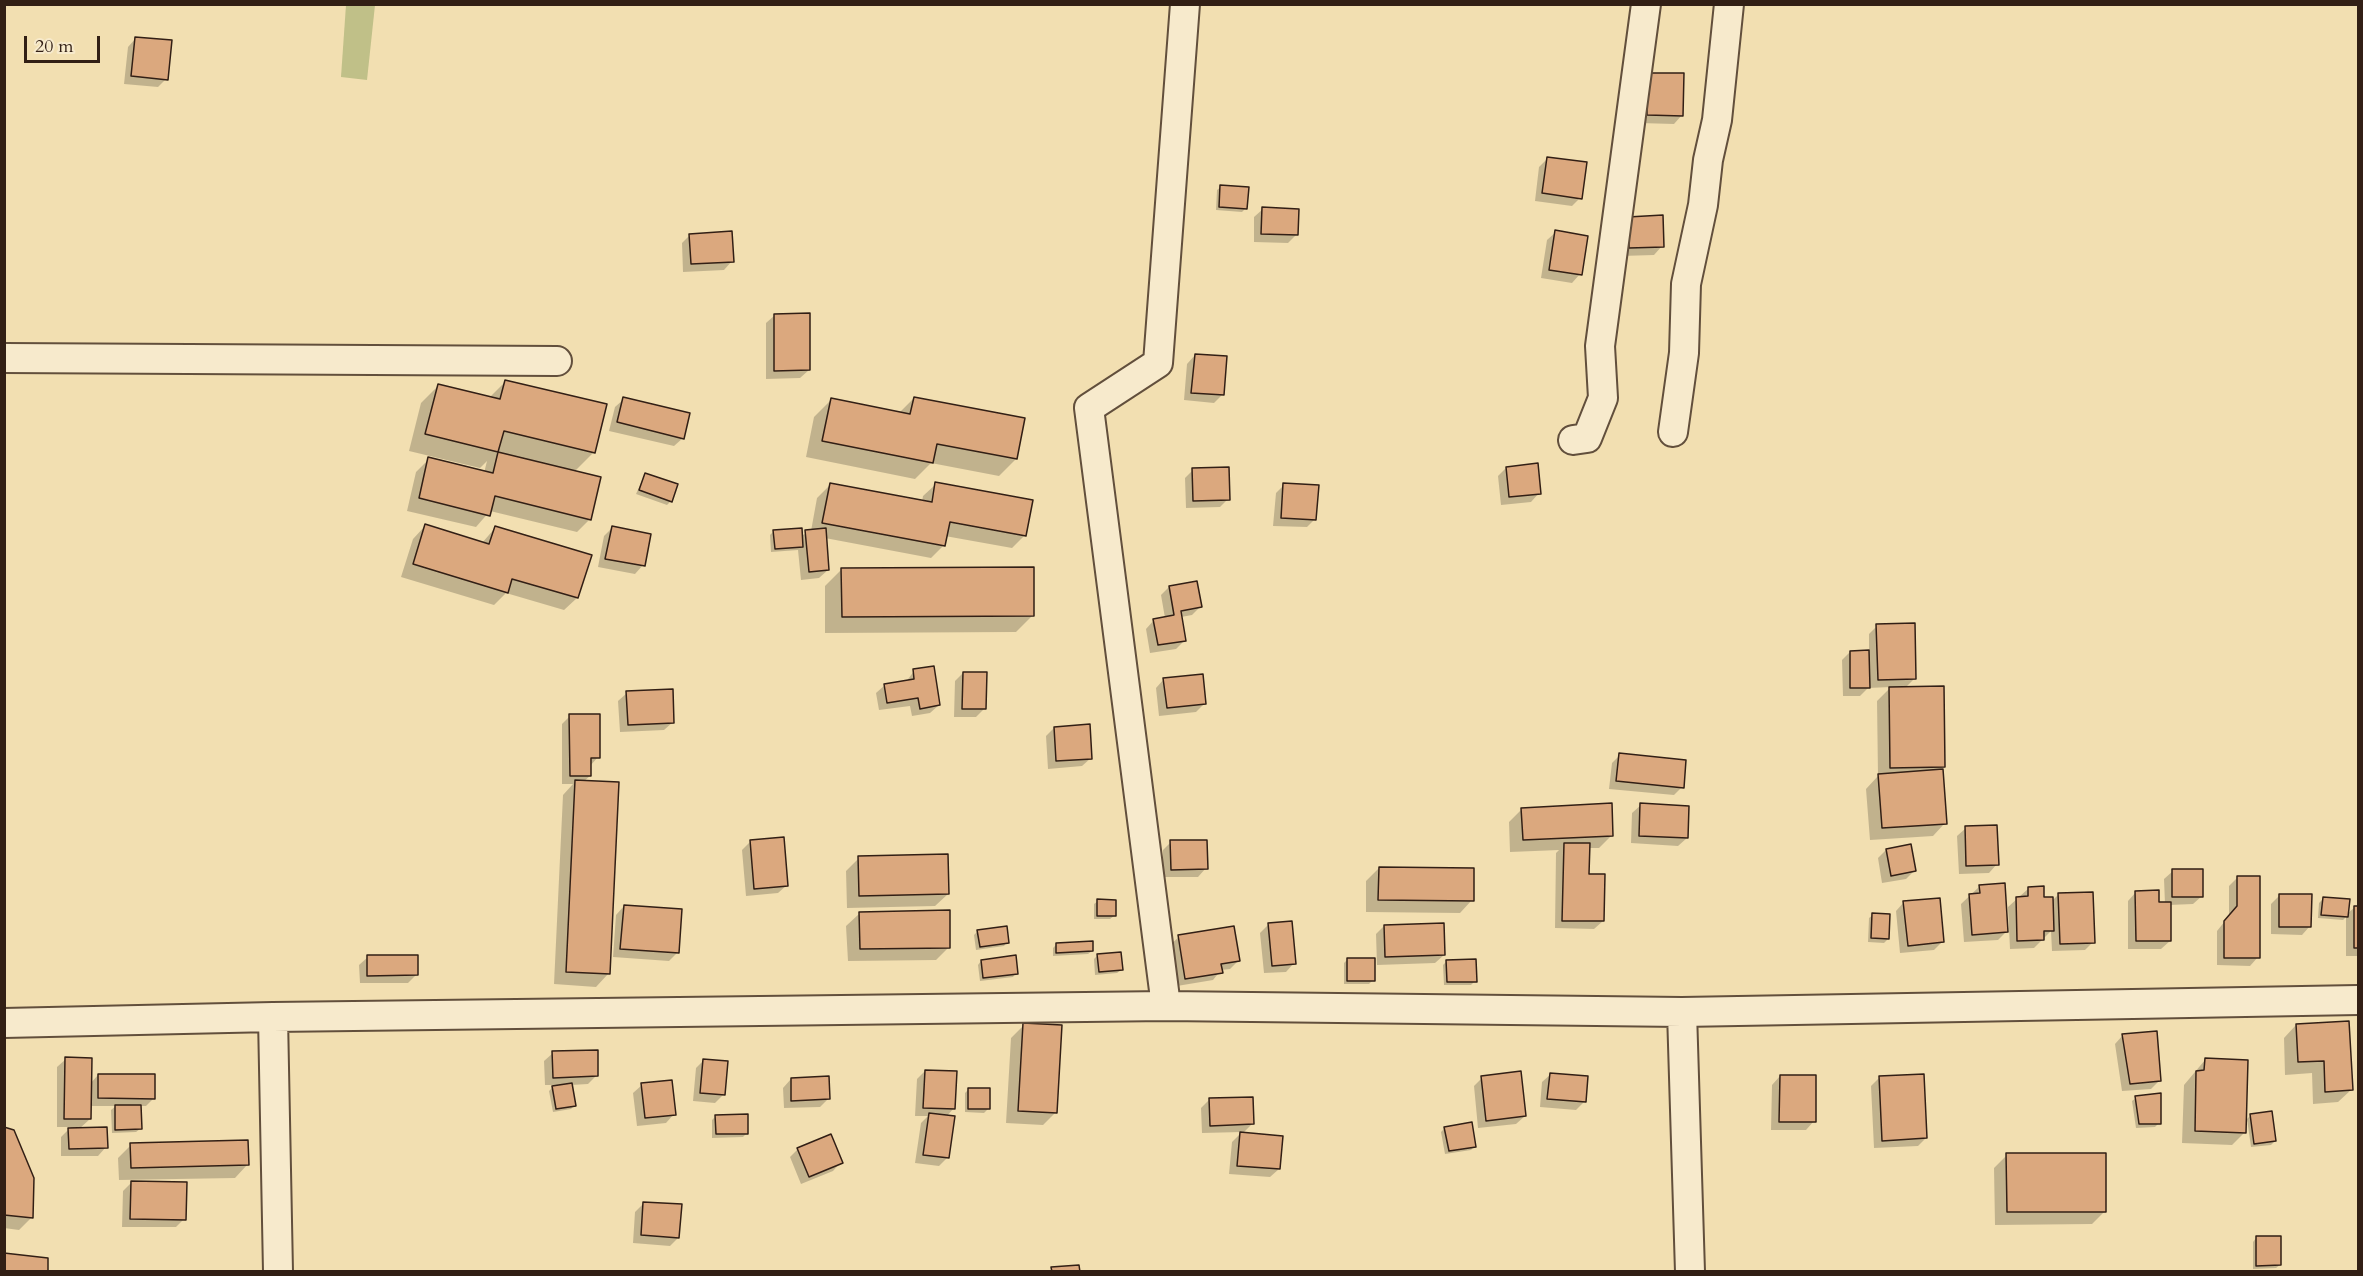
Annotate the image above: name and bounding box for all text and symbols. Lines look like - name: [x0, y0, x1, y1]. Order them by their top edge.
- scale bar: [27, 24, 104, 62]
- text: 20 m: [35, 34, 74, 59]

